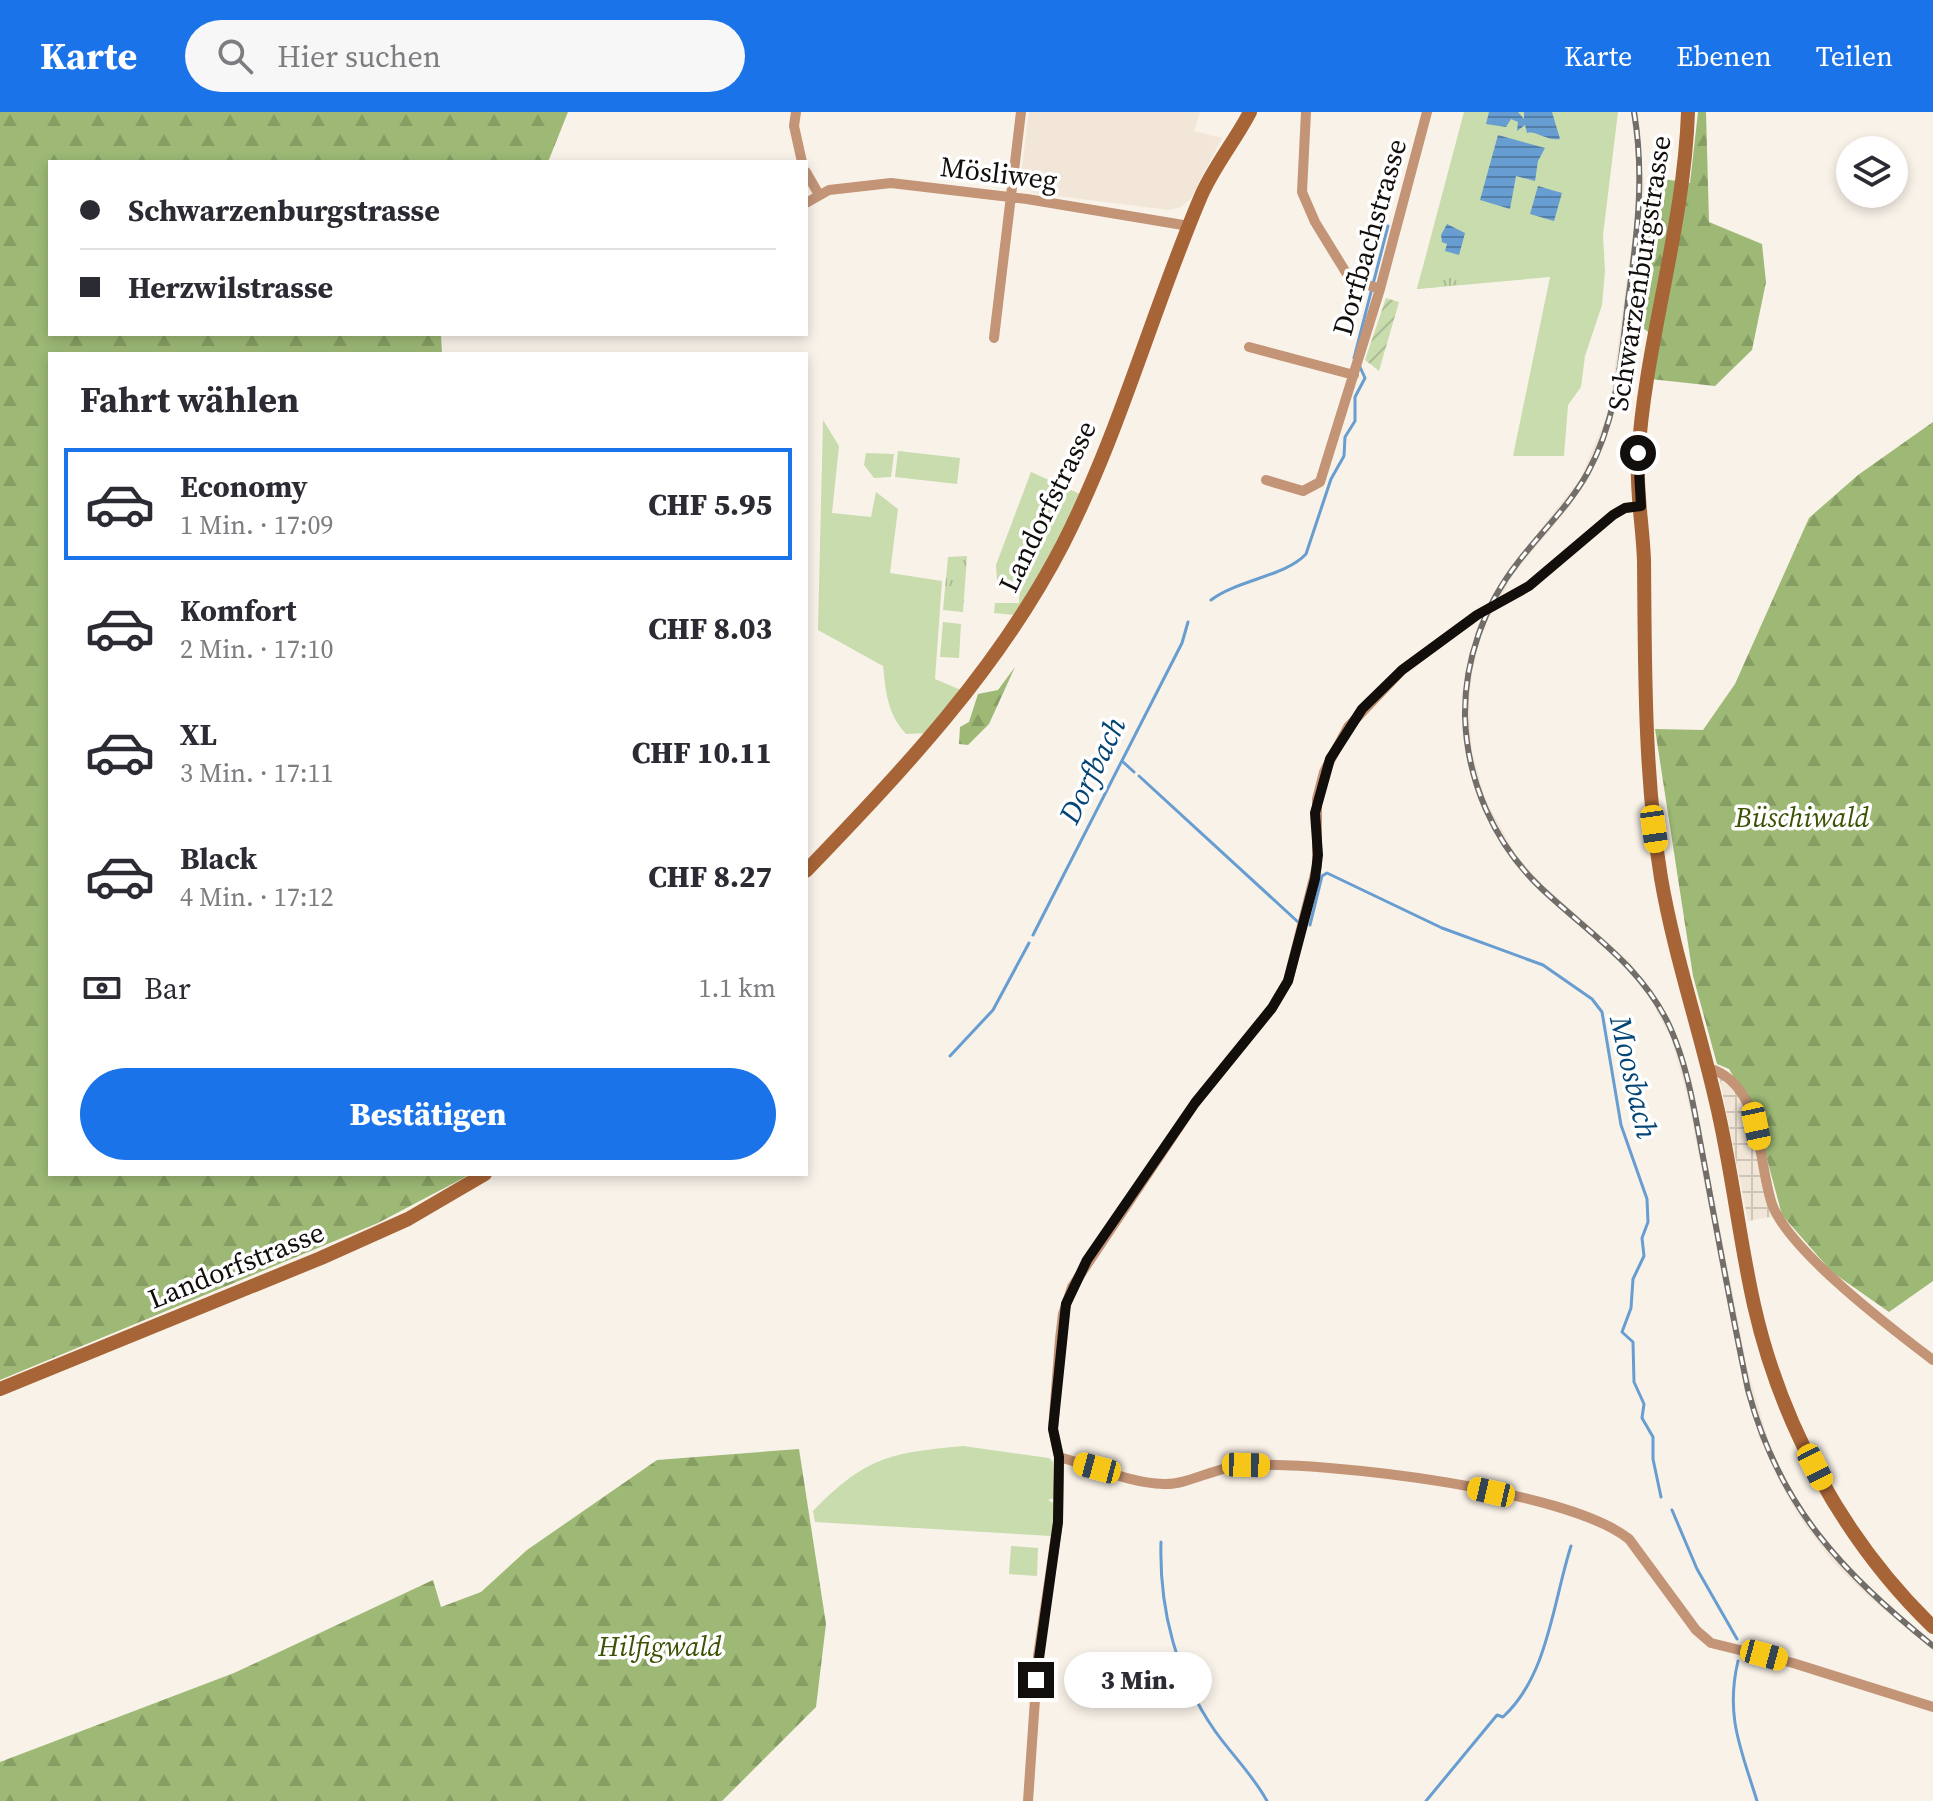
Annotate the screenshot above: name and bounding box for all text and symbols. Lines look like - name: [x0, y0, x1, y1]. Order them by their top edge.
- search box: [185, 20, 745, 92]
- text: Karte: [40, 30, 137, 82]
- icon: search: [213, 34, 257, 78]
- text: Hier suchen: [277, 36, 441, 77]
- text: Karte: [1564, 37, 1632, 75]
- text: Ebenen: [1676, 37, 1772, 75]
- text: Teilen: [1816, 37, 1893, 75]
- street label: Schwarzenburgstrasse: [1598, 132, 1680, 414]
- street label: Dorfbachstrasse: [1323, 134, 1415, 340]
- map controls: [1836, 136, 1908, 208]
- button: layers: [1836, 136, 1908, 208]
- street label: Mösliweg: [938, 147, 1060, 199]
- text: Schwarzenburgstrasse: [128, 190, 440, 231]
- text: Herzwilstrasse: [128, 267, 333, 308]
- text: Fahrt wählen: [80, 375, 299, 424]
- street label: Landorfstrasse: [989, 414, 1105, 598]
- route start: [1620, 435, 1656, 471]
- text: Economy: [180, 466, 308, 507]
- icon: car: [84, 468, 156, 540]
- text: CHF 5.95: [648, 484, 772, 525]
- text: 1 Min. · 17:09: [180, 507, 334, 543]
- text: Komfort: [180, 590, 297, 631]
- icon: car: [84, 592, 156, 664]
- text: CHF 8.03: [648, 608, 772, 649]
- text: 2 Min. · 17:10: [180, 631, 334, 667]
- water label: Dorfbach: [1048, 710, 1135, 831]
- text: XL: [180, 714, 217, 755]
- icon: car: [84, 716, 156, 788]
- text: CHF 10.11: [632, 732, 772, 773]
- text: 3 Min. · 17:11: [180, 755, 334, 791]
- park label: Büschiwald: [1734, 798, 1869, 836]
- car: [1639, 804, 1669, 854]
- text: Black: [180, 838, 257, 879]
- icon: car: [84, 840, 156, 912]
- text: CHF 8.27: [648, 856, 772, 897]
- text: 4 Min. · 17:12: [180, 879, 334, 915]
- icon: cash: [80, 966, 124, 1010]
- text: Bar: [144, 968, 191, 1009]
- text: 1.1 km: [698, 970, 776, 1006]
- water label: Moosbach: [1600, 1010, 1668, 1143]
- button: Bestätigen: [80, 1068, 776, 1160]
- car: [1739, 1100, 1773, 1152]
- street label: Landorfstrasse: [142, 1212, 330, 1318]
- car: [1793, 1440, 1837, 1494]
- car: [1071, 1450, 1123, 1486]
- car: [1222, 1453, 1270, 1477]
- car: [1465, 1475, 1517, 1509]
- park label: Hilfigwald: [597, 1627, 722, 1665]
- car: [1738, 1637, 1790, 1673]
- callout: 3 Min.: [1064, 1652, 1212, 1708]
- route end: [1018, 1662, 1054, 1698]
- text: 3 Min.: [1100, 1662, 1176, 1698]

